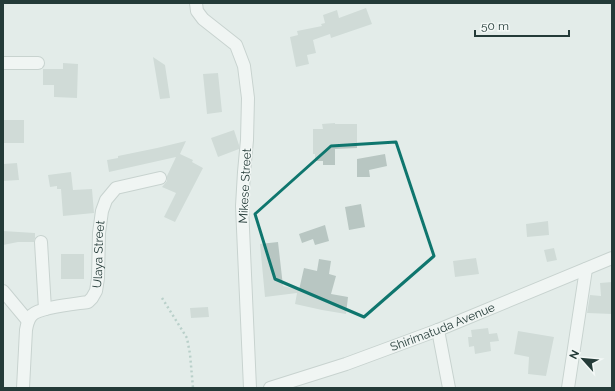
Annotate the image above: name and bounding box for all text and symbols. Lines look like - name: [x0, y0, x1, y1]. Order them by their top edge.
- scale bar: [475, 12, 569, 38]
- text: 50 m: [481, 19, 509, 33]
- street label: Mikese Street: [236, 148, 254, 224]
- street label: Ulaya Street: [90, 220, 108, 289]
- street label: Shirimatuda Avenue: [388, 300, 497, 354]
- north arrow: [563, 339, 603, 379]
- text: N: [567, 348, 582, 361]

